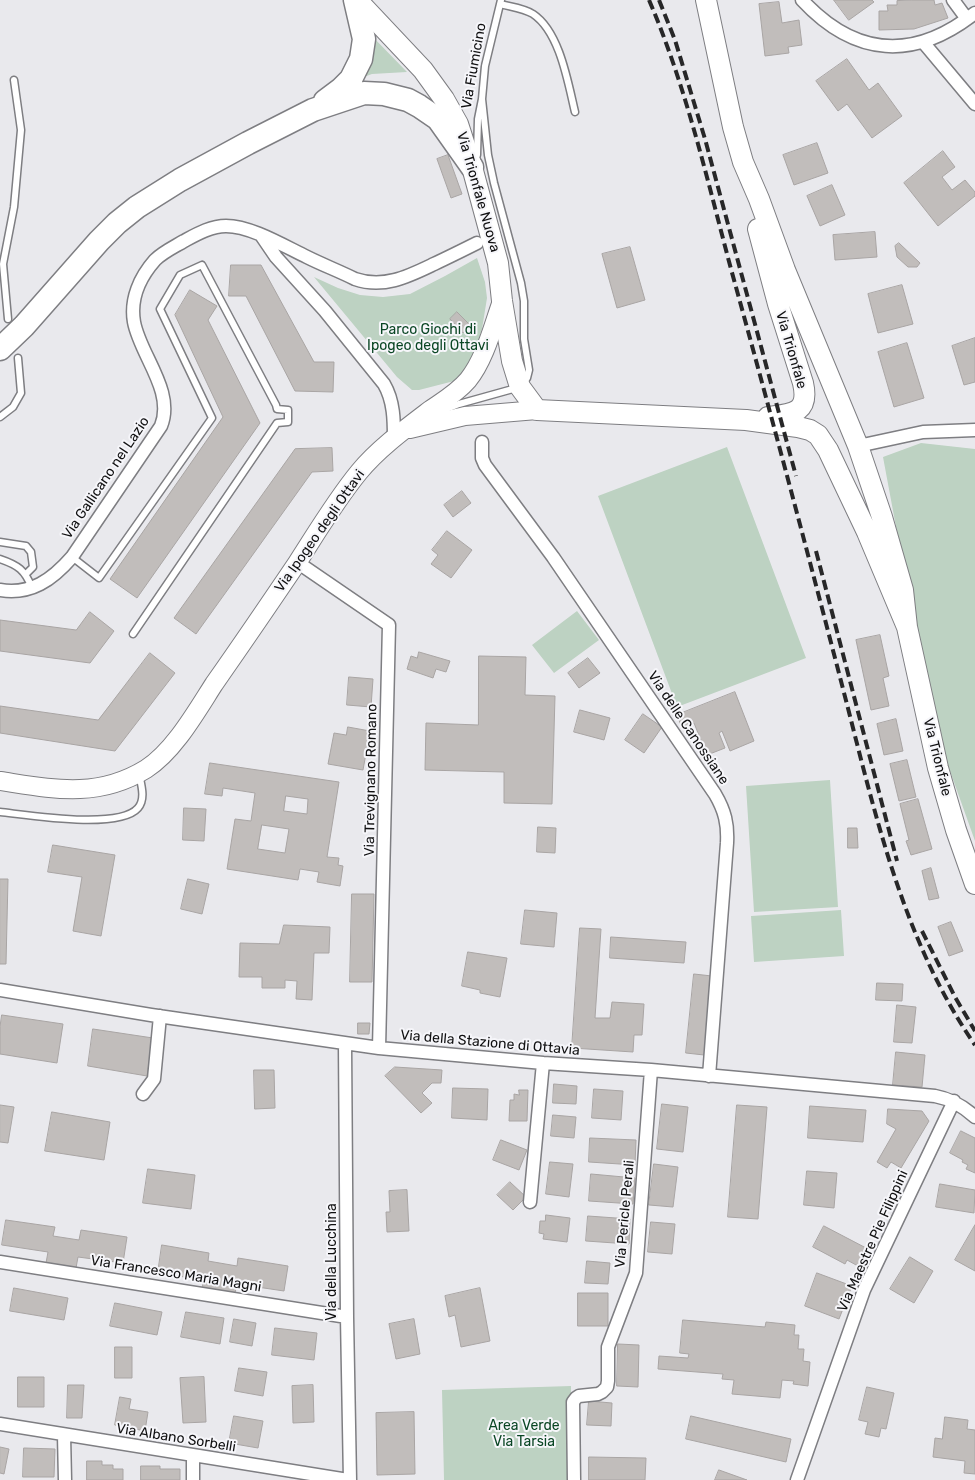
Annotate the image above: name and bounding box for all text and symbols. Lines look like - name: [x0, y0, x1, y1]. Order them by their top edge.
- street label: Via Fiumicino: [458, 22, 490, 110]
- street label: Via Trionfale Nuova: [453, 130, 503, 254]
- street label: Via Trionfale: [772, 309, 810, 391]
- park label: Parco Giochi di Ipogeo degli Ottavi: [367, 322, 489, 354]
- street label: Via Gallicano nel Lazio: [59, 414, 153, 542]
- street label: Via Ipogeo degli Ottavi: [271, 467, 369, 595]
- street label: Via delle Canossiane: [644, 668, 732, 788]
- street label: Via Trevignano Romano: [361, 703, 381, 857]
- street label: Via Trionfale: [919, 716, 955, 798]
- street label: Via della Stazione di Ottavia: [400, 1027, 580, 1059]
- street label: Via Pericle Perali: [612, 1159, 638, 1269]
- street label: Via Maestre Pie Filippini: [834, 1168, 912, 1314]
- street label: Via della Lucchina: [324, 1203, 340, 1321]
- street label: Via Francesco Maria Magni: [89, 1252, 263, 1296]
- park label: Area Verde Via Tarsia: [488, 1418, 560, 1450]
- street label: Via Albano Sorbelli: [115, 1420, 237, 1456]

